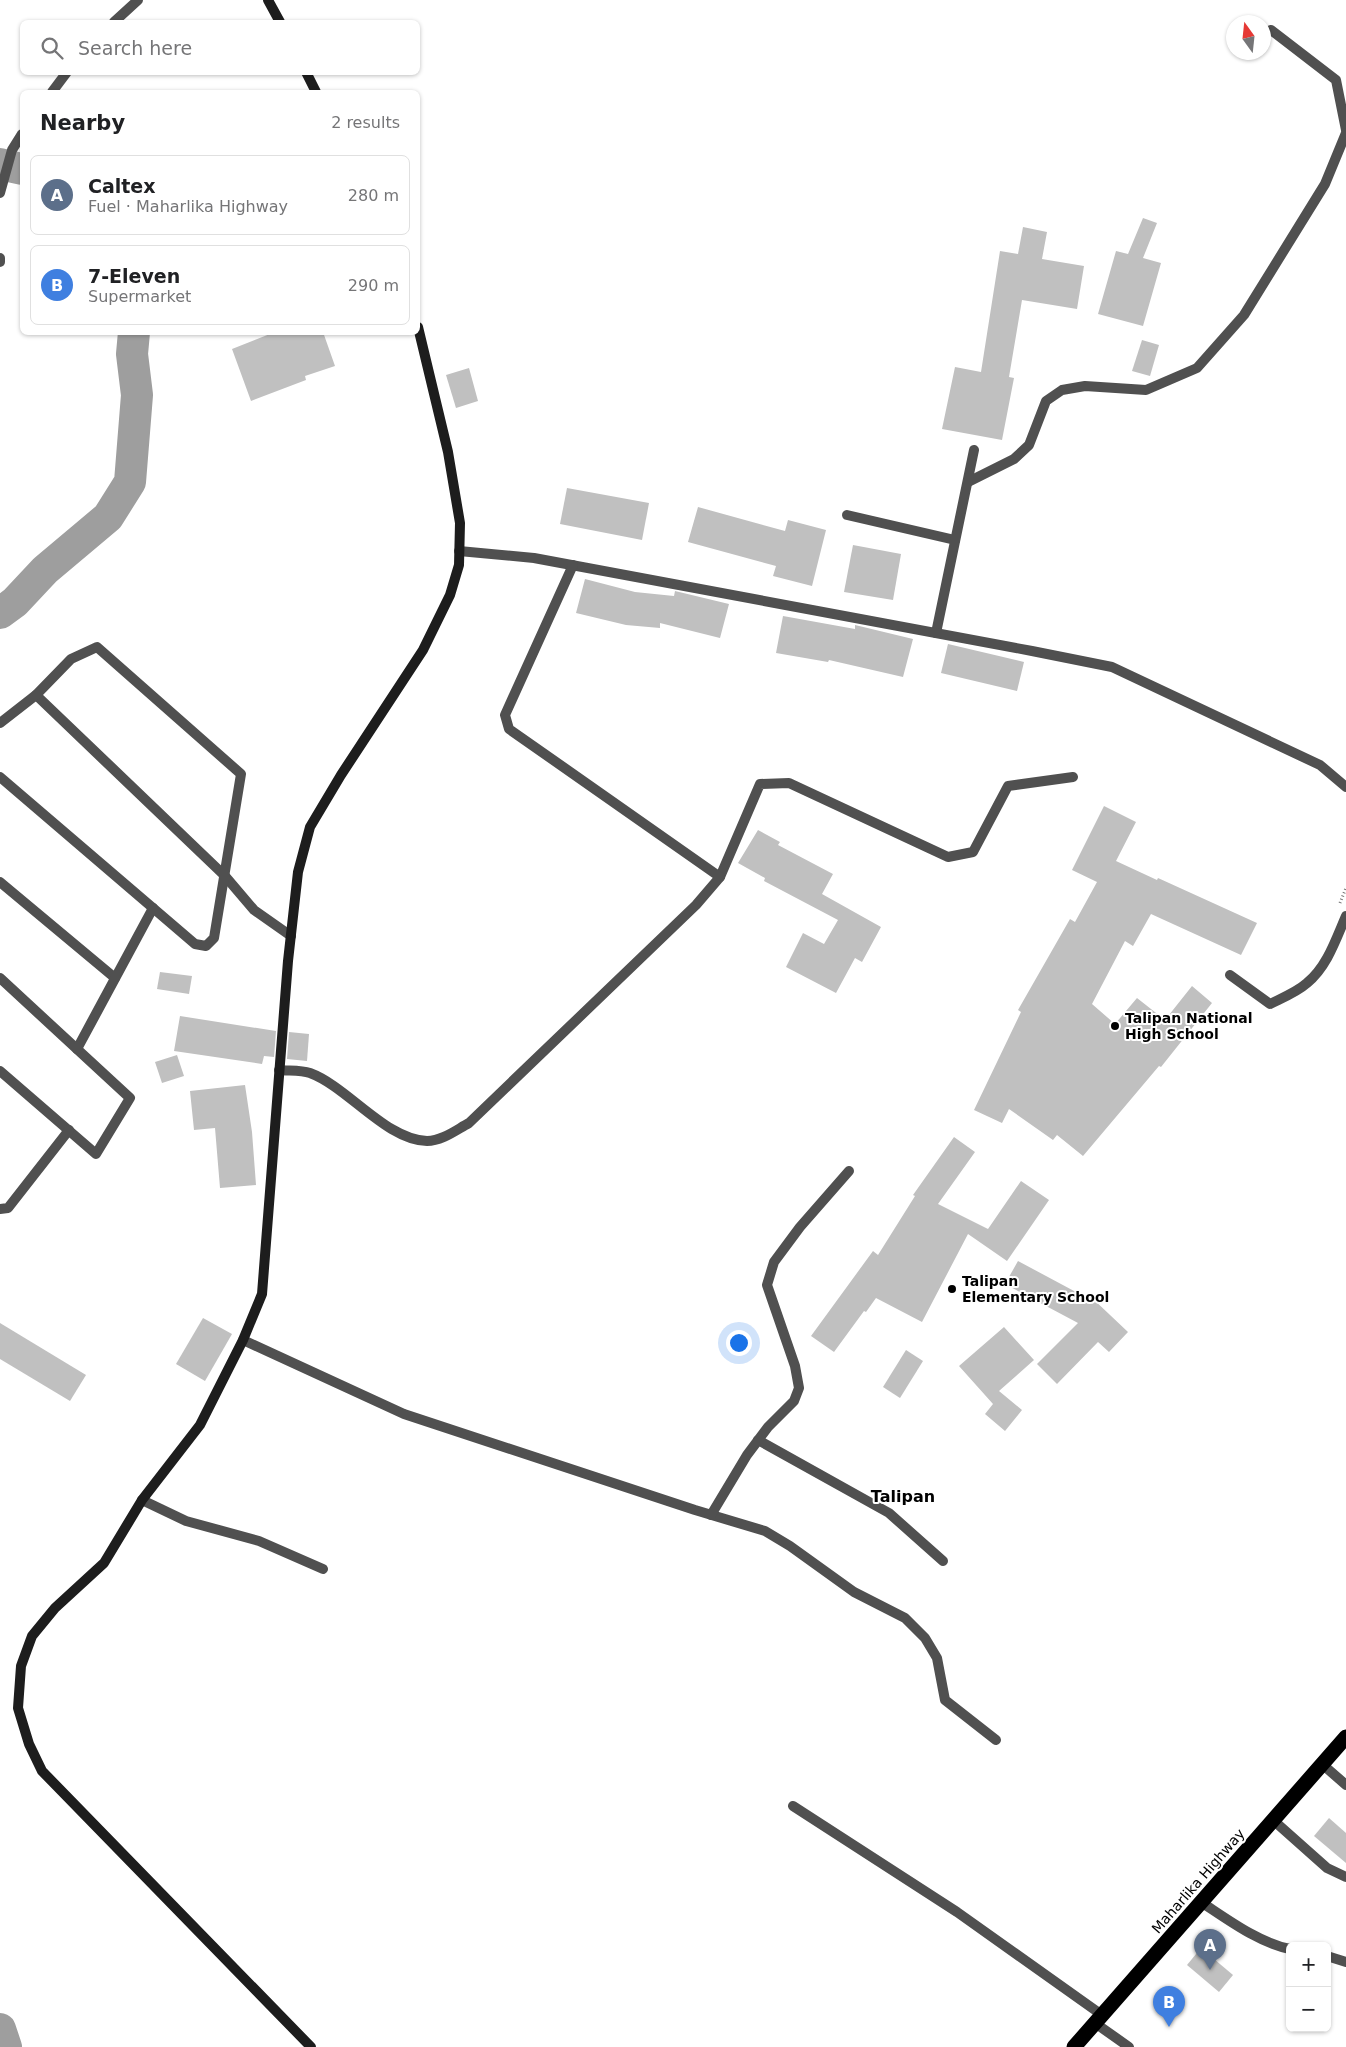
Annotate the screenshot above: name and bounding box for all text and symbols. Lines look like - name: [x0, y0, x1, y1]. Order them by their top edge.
- north arrow: [1226, 15, 1271, 60]
- search box: [20, 20, 420, 75]
- icon: search: [38, 34, 66, 62]
- text: Search here: [78, 37, 192, 59]
- text: Nearby: [40, 111, 125, 135]
- text: 2 results: [331, 113, 400, 132]
- text: Caltex: [88, 175, 156, 197]
- text: A: [51, 186, 63, 205]
- text: 280 m: [348, 186, 399, 205]
- text: Fuel · Maharlika Highway: [88, 197, 288, 216]
- text: 7-Eleven: [88, 265, 180, 287]
- text: B: [51, 276, 63, 295]
- text: 290 m: [348, 276, 399, 295]
- text: Supermarket: [88, 287, 191, 306]
- place label: Talipan National High School: [1125, 1010, 1253, 1042]
- marker: Talipan National High School: [1109, 1020, 1121, 1032]
- place label: Talipan Elementary School: [962, 1273, 1109, 1305]
- marker: Talipan Elementary School: [946, 1283, 958, 1295]
- your location: [726, 1330, 752, 1356]
- district label: Talipan: [871, 1487, 935, 1506]
- street label: Maharlika Highway: [1148, 1826, 1248, 1936]
- pin: A: [1194, 1929, 1226, 1970]
- map controls: [1286, 1942, 1331, 2032]
- button: +: [1286, 1942, 1331, 1987]
- pin: B: [1153, 1986, 1185, 2027]
- button: −: [1286, 1987, 1331, 2032]

